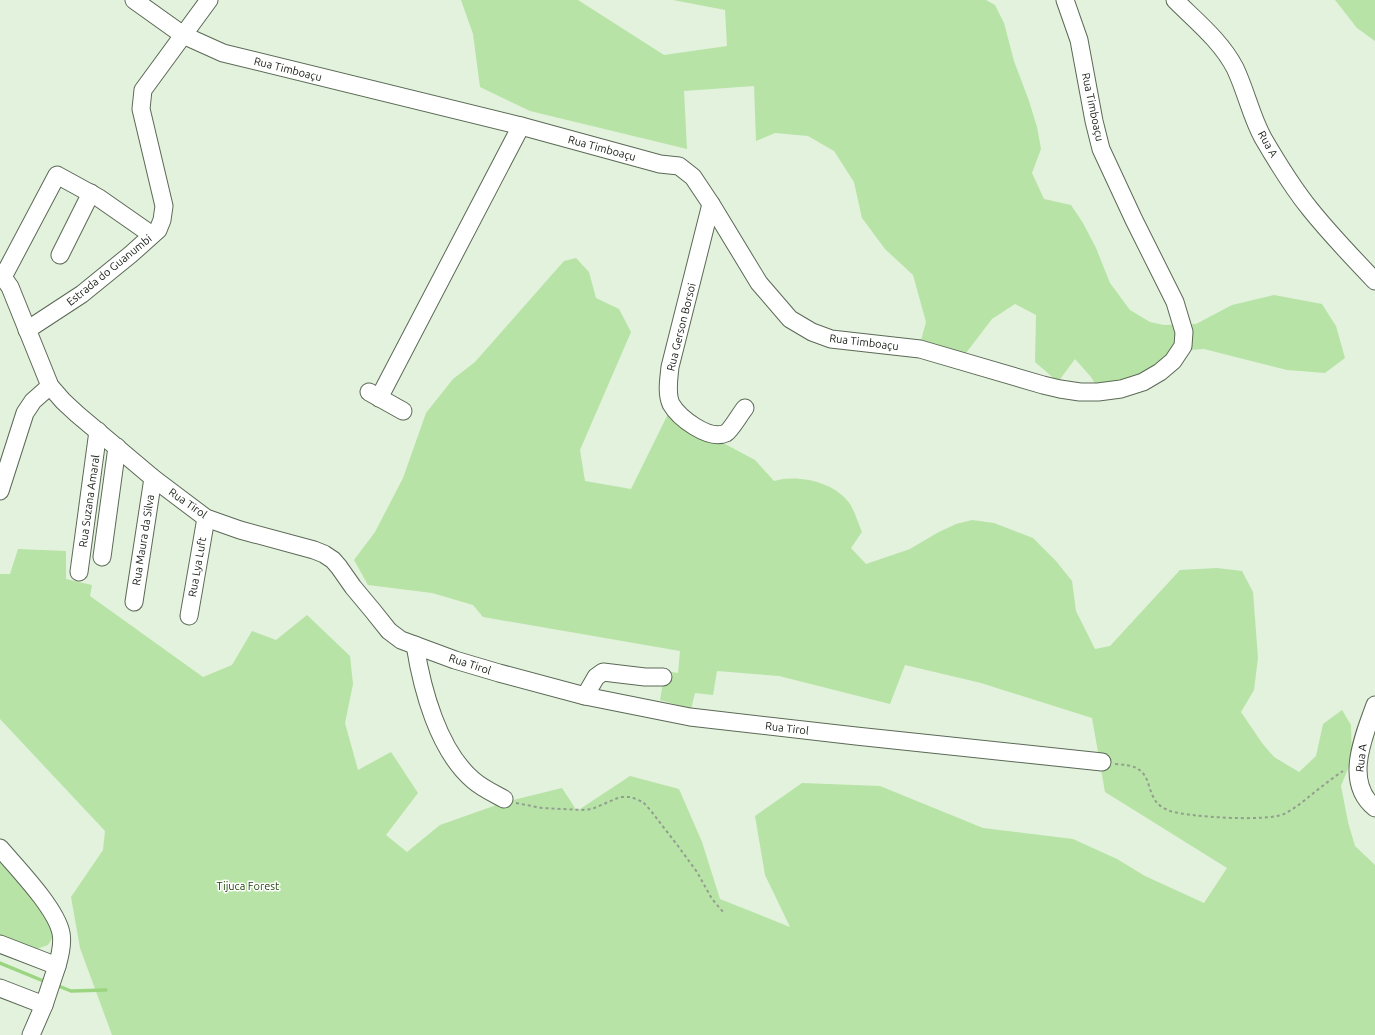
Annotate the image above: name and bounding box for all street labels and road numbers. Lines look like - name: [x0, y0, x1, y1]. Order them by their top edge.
- street label: Rua Timboaçu: [253, 55, 323, 83]
- street label: Rua Timboaçu: [1080, 72, 1106, 142]
- street label: Rua A: [1256, 129, 1281, 160]
- street label: Rua Timboaçu: [567, 133, 637, 163]
- street label: Estrada do Guanumbi: [64, 232, 154, 308]
- street label: Rua Gerson Borsoi: [664, 282, 698, 372]
- street label: Rua Timboaçu: [829, 332, 899, 352]
- street label: Rua Suzana Amaral: [77, 454, 101, 548]
- street label: Rua Tirol: [167, 486, 209, 521]
- street label: Rua Maura da Silva: [130, 494, 156, 586]
- street label: Rua Lya Luft: [186, 535, 208, 598]
- street label: Rua Tirol: [447, 652, 493, 677]
- street label: Rua Tirol: [765, 719, 810, 737]
- street label: Rua A: [1353, 742, 1369, 773]

